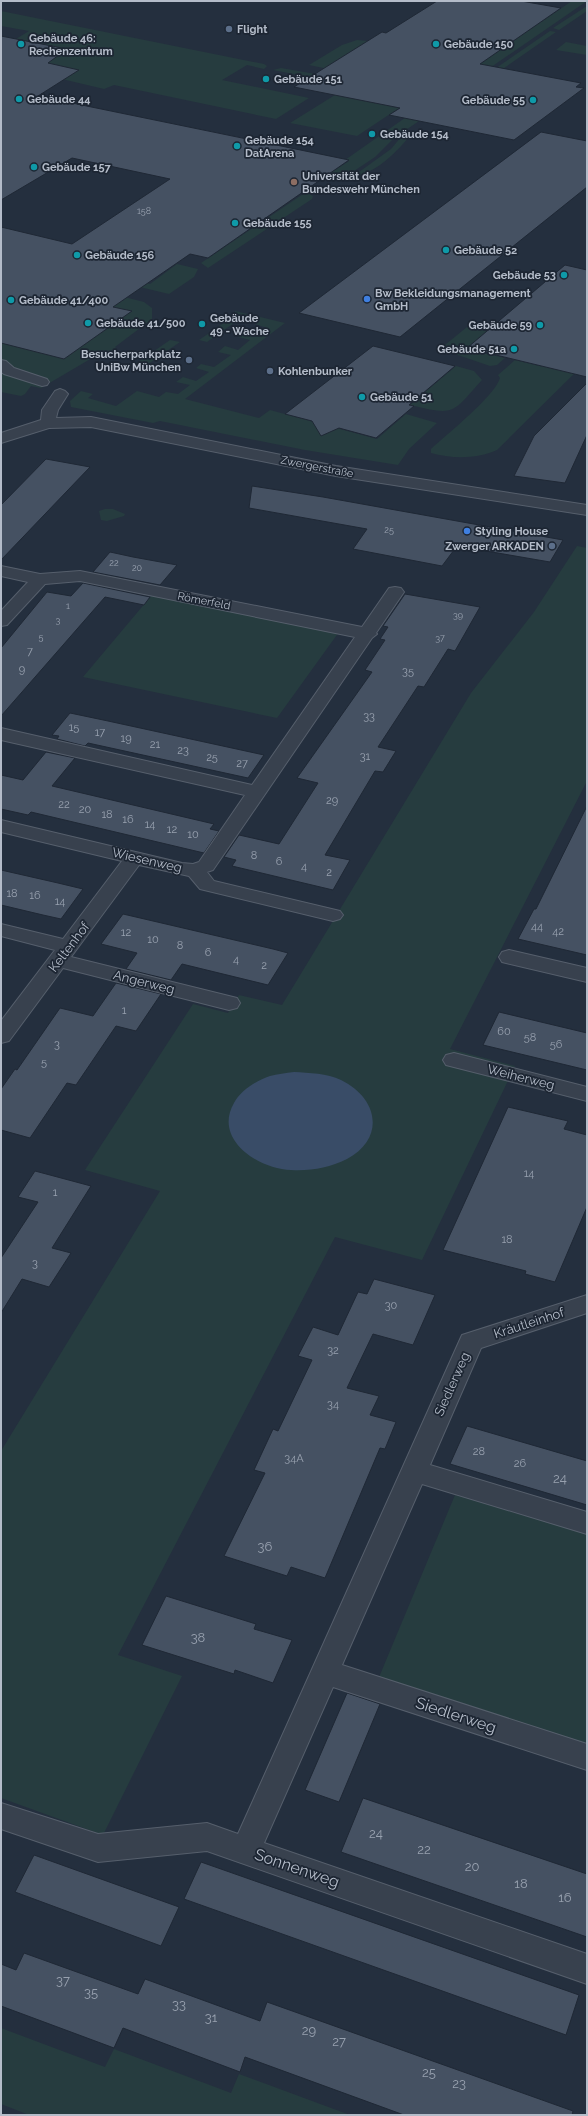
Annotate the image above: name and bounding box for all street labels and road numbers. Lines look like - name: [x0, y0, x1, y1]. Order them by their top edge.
- street label: Zwergerstraße: [279, 454, 355, 481]
- street label: Römerfeld: [176, 589, 232, 613]
- street label: Wiesenweg: [111, 845, 183, 875]
- street label: Keltenhof: [46, 919, 93, 975]
- street label: Angerweg: [112, 967, 176, 997]
- street label: Weiherweg: [486, 1061, 556, 1093]
- street label: Kräutleinhof: [492, 1304, 567, 1341]
- street label: Siedlerweg: [431, 1350, 473, 1418]
- street label: Siedlerweg: [413, 1693, 499, 1737]
- street label: Sonnenweg: [252, 1845, 342, 1891]

